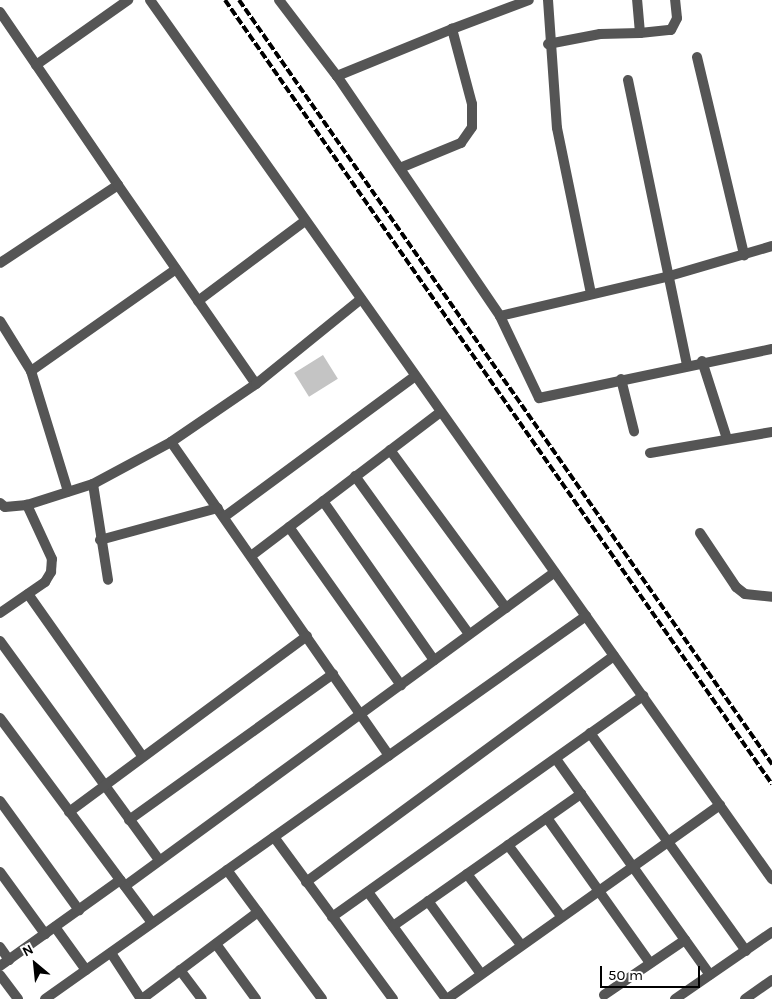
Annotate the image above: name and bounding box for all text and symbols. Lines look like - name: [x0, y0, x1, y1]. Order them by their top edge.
- north arrow: [10, 939, 60, 989]
- text: N: [19, 940, 36, 960]
- scale bar: [602, 956, 702, 988]
- text: 50 m: [608, 966, 643, 984]

